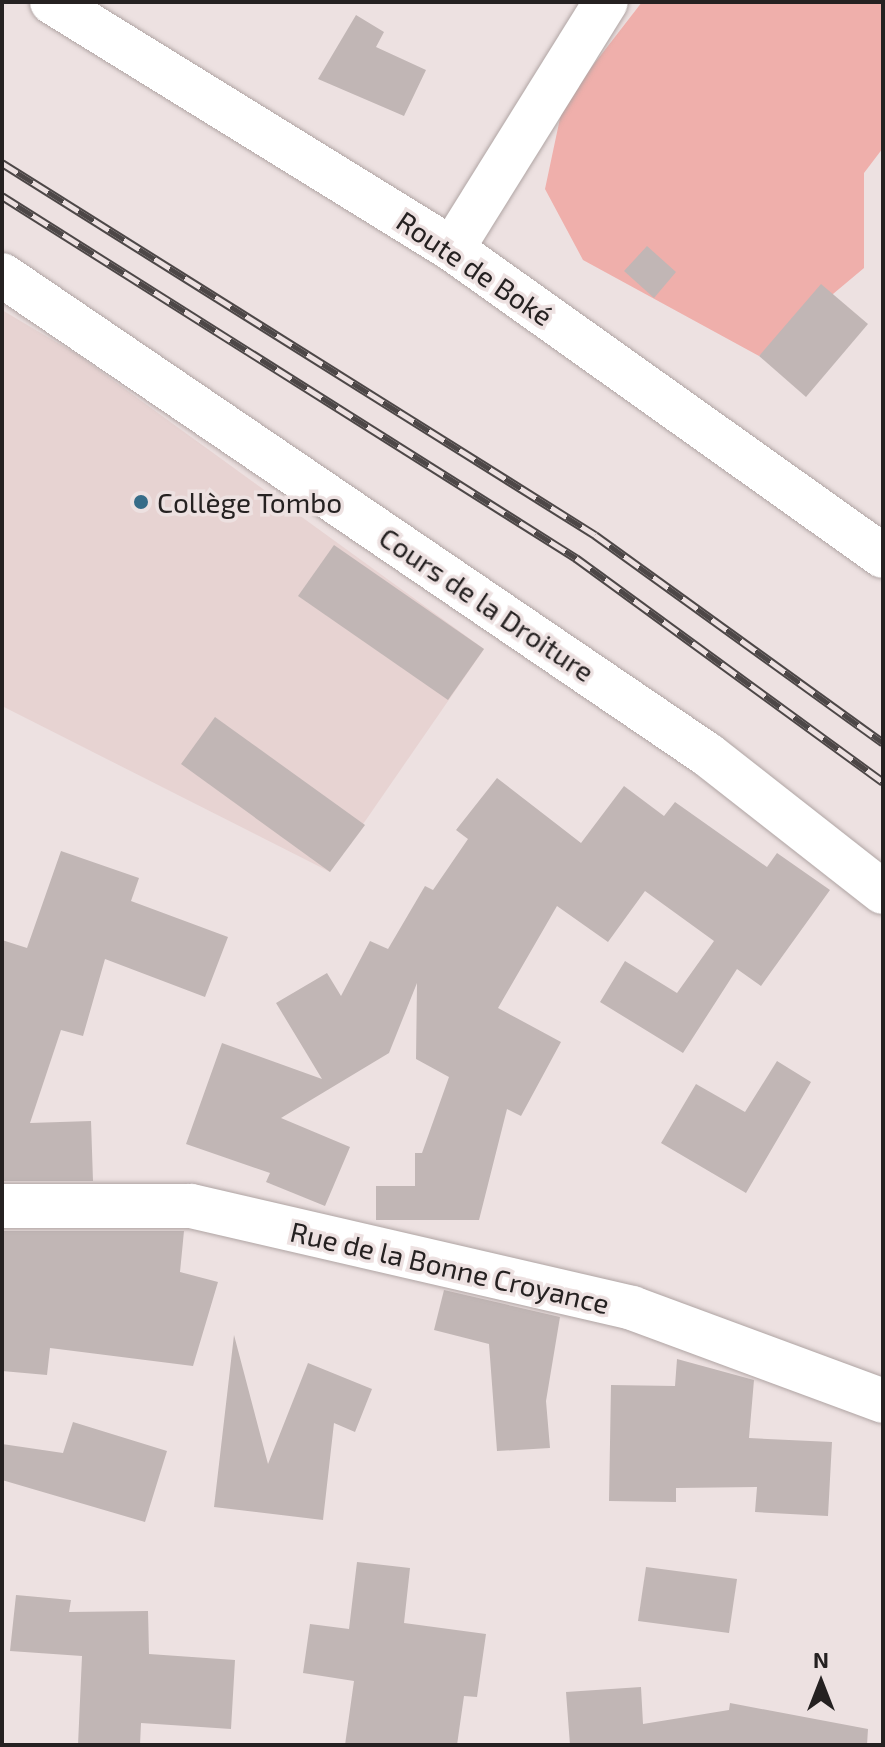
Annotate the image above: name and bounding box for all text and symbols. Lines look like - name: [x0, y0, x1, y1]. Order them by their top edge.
- street label: Route de Boké: [391, 204, 559, 332]
- place label: Collège Tombo: [157, 485, 343, 519]
- marker: Collège Tombo: [132, 493, 150, 511]
- street label: Cours de la Droiture: [373, 520, 601, 688]
- street label: Rue de la Bonne Croyance: [287, 1214, 613, 1320]
- north arrow: [781, 1643, 861, 1723]
- text: N: [813, 1646, 829, 1672]

